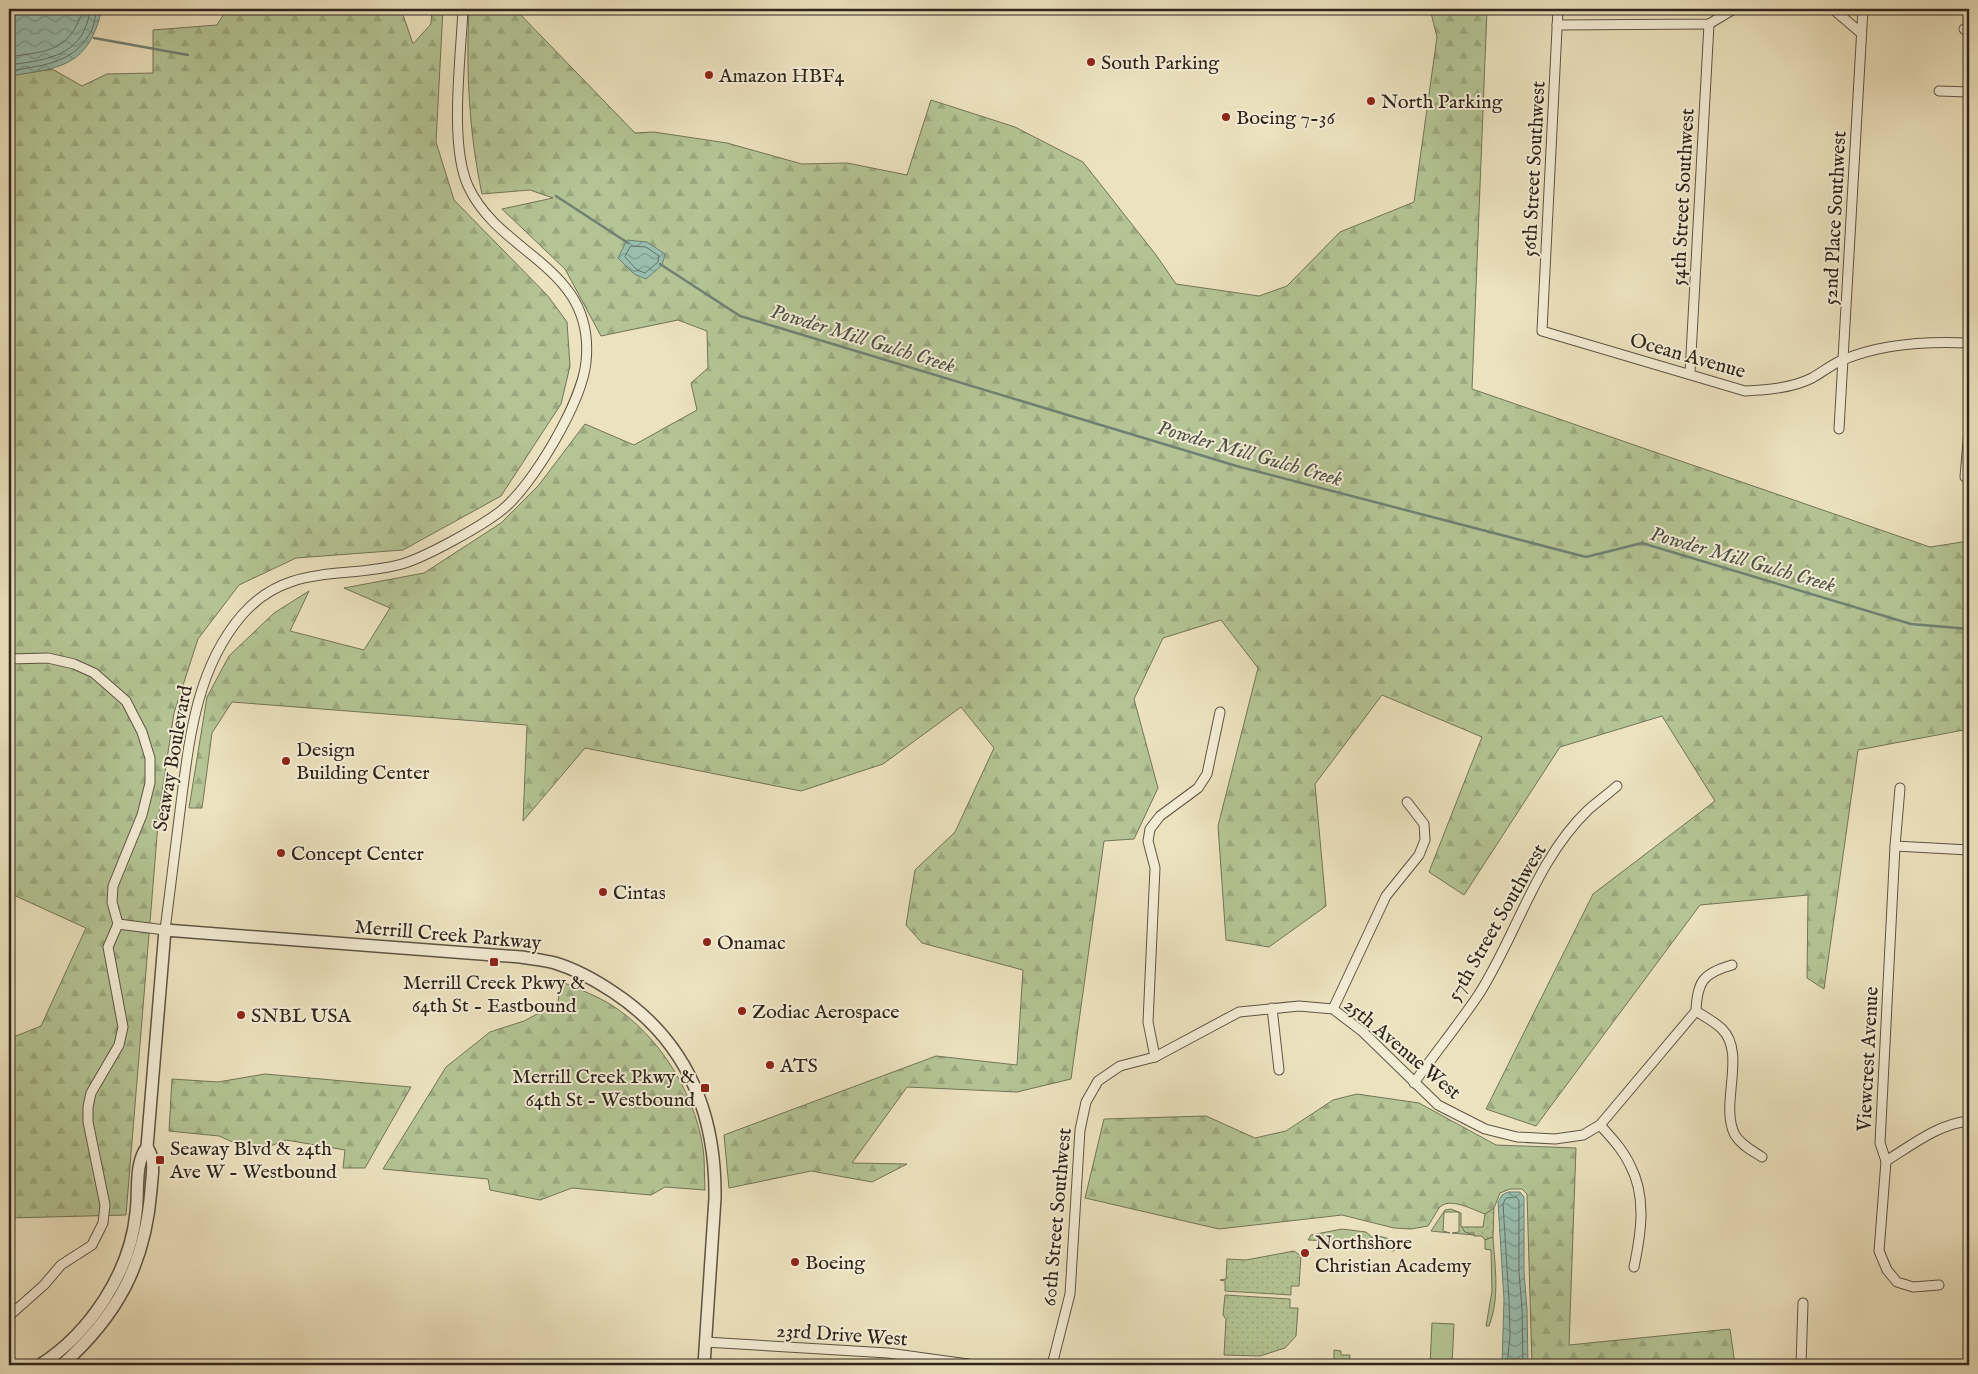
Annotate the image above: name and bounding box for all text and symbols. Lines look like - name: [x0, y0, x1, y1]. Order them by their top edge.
- place label: South Parking: [1101, 51, 1220, 76]
- marker: South Parking: [1085, 56, 1097, 68]
- place label: Amazon HBF4: [718, 64, 845, 89]
- marker: Amazon HBF4: [703, 69, 715, 81]
- street label: 56th Street Southwest: [1517, 80, 1552, 258]
- place label: North Parking: [1381, 90, 1504, 115]
- marker: North Parking: [1365, 95, 1377, 107]
- place label: Boeing 7-36: [1236, 106, 1336, 131]
- street label: 54th Street Southwest: [1666, 108, 1701, 286]
- marker: Boeing 7-36: [1220, 111, 1232, 123]
- street label: 52nd Place Southwest: [1818, 130, 1853, 306]
- water label: Powder Mill Gulch Creek: [767, 299, 959, 380]
- street label: Ocean Avenue: [1627, 328, 1748, 385]
- water label: Powder Mill Gulch Creek: [1154, 415, 1346, 494]
- water label: Powder Mill Gulch Creek: [1647, 521, 1839, 600]
- street label: Seaway Boulevard: [148, 683, 199, 833]
- place label: Design Building Center: [296, 738, 430, 786]
- marker: Design Building Center: [280, 755, 292, 767]
- street label: 57th Street Southwest: [1442, 840, 1552, 1006]
- place label: Concept Center: [291, 842, 425, 867]
- marker: Concept Center: [275, 847, 287, 859]
- place label: Cintas: [613, 881, 666, 906]
- marker: Cintas: [597, 886, 609, 898]
- street label: Merrill Creek Parkway: [353, 915, 542, 956]
- place label: Onamac: [717, 931, 786, 956]
- marker: Onamac: [701, 936, 713, 948]
- marker: Merrill Creek Pkwy & 64th St - Eastbound: [488, 956, 500, 968]
- place label: Merrill Creek Pkwy & 64th St - Eastbound: [403, 971, 585, 1019]
- street label: Viewcrest Avenue: [1852, 986, 1885, 1133]
- street label: 25th Avenue West: [1338, 993, 1466, 1105]
- place label: Zodiac Aerospace: [752, 1000, 900, 1025]
- place label: SNBL USA: [251, 1004, 351, 1029]
- marker: Zodiac Aerospace: [736, 1005, 748, 1017]
- marker: SNBL USA: [235, 1009, 247, 1021]
- place label: ATS: [779, 1054, 818, 1079]
- marker: ATS: [764, 1059, 776, 1071]
- place label: Merrill Creek Pkwy & 64th St - Westbound: [512, 1065, 695, 1113]
- marker: Merrill Creek Pkwy & 64th St - Westbound: [699, 1082, 711, 1094]
- street label: 60th Street Southwest: [1037, 1127, 1078, 1307]
- place label: Seaway Blvd & 24th Ave W - Westbound: [169, 1137, 337, 1185]
- marker: Seaway Blvd & 24th Ave W - Westbound: [154, 1154, 166, 1166]
- place label: Northshore Christian Academy: [1315, 1231, 1471, 1279]
- marker: Northshore Christian Academy: [1299, 1247, 1311, 1259]
- place label: Boeing: [805, 1251, 866, 1276]
- marker: Boeing: [789, 1256, 801, 1268]
- street label: 23rd Drive West: [776, 1318, 908, 1353]

